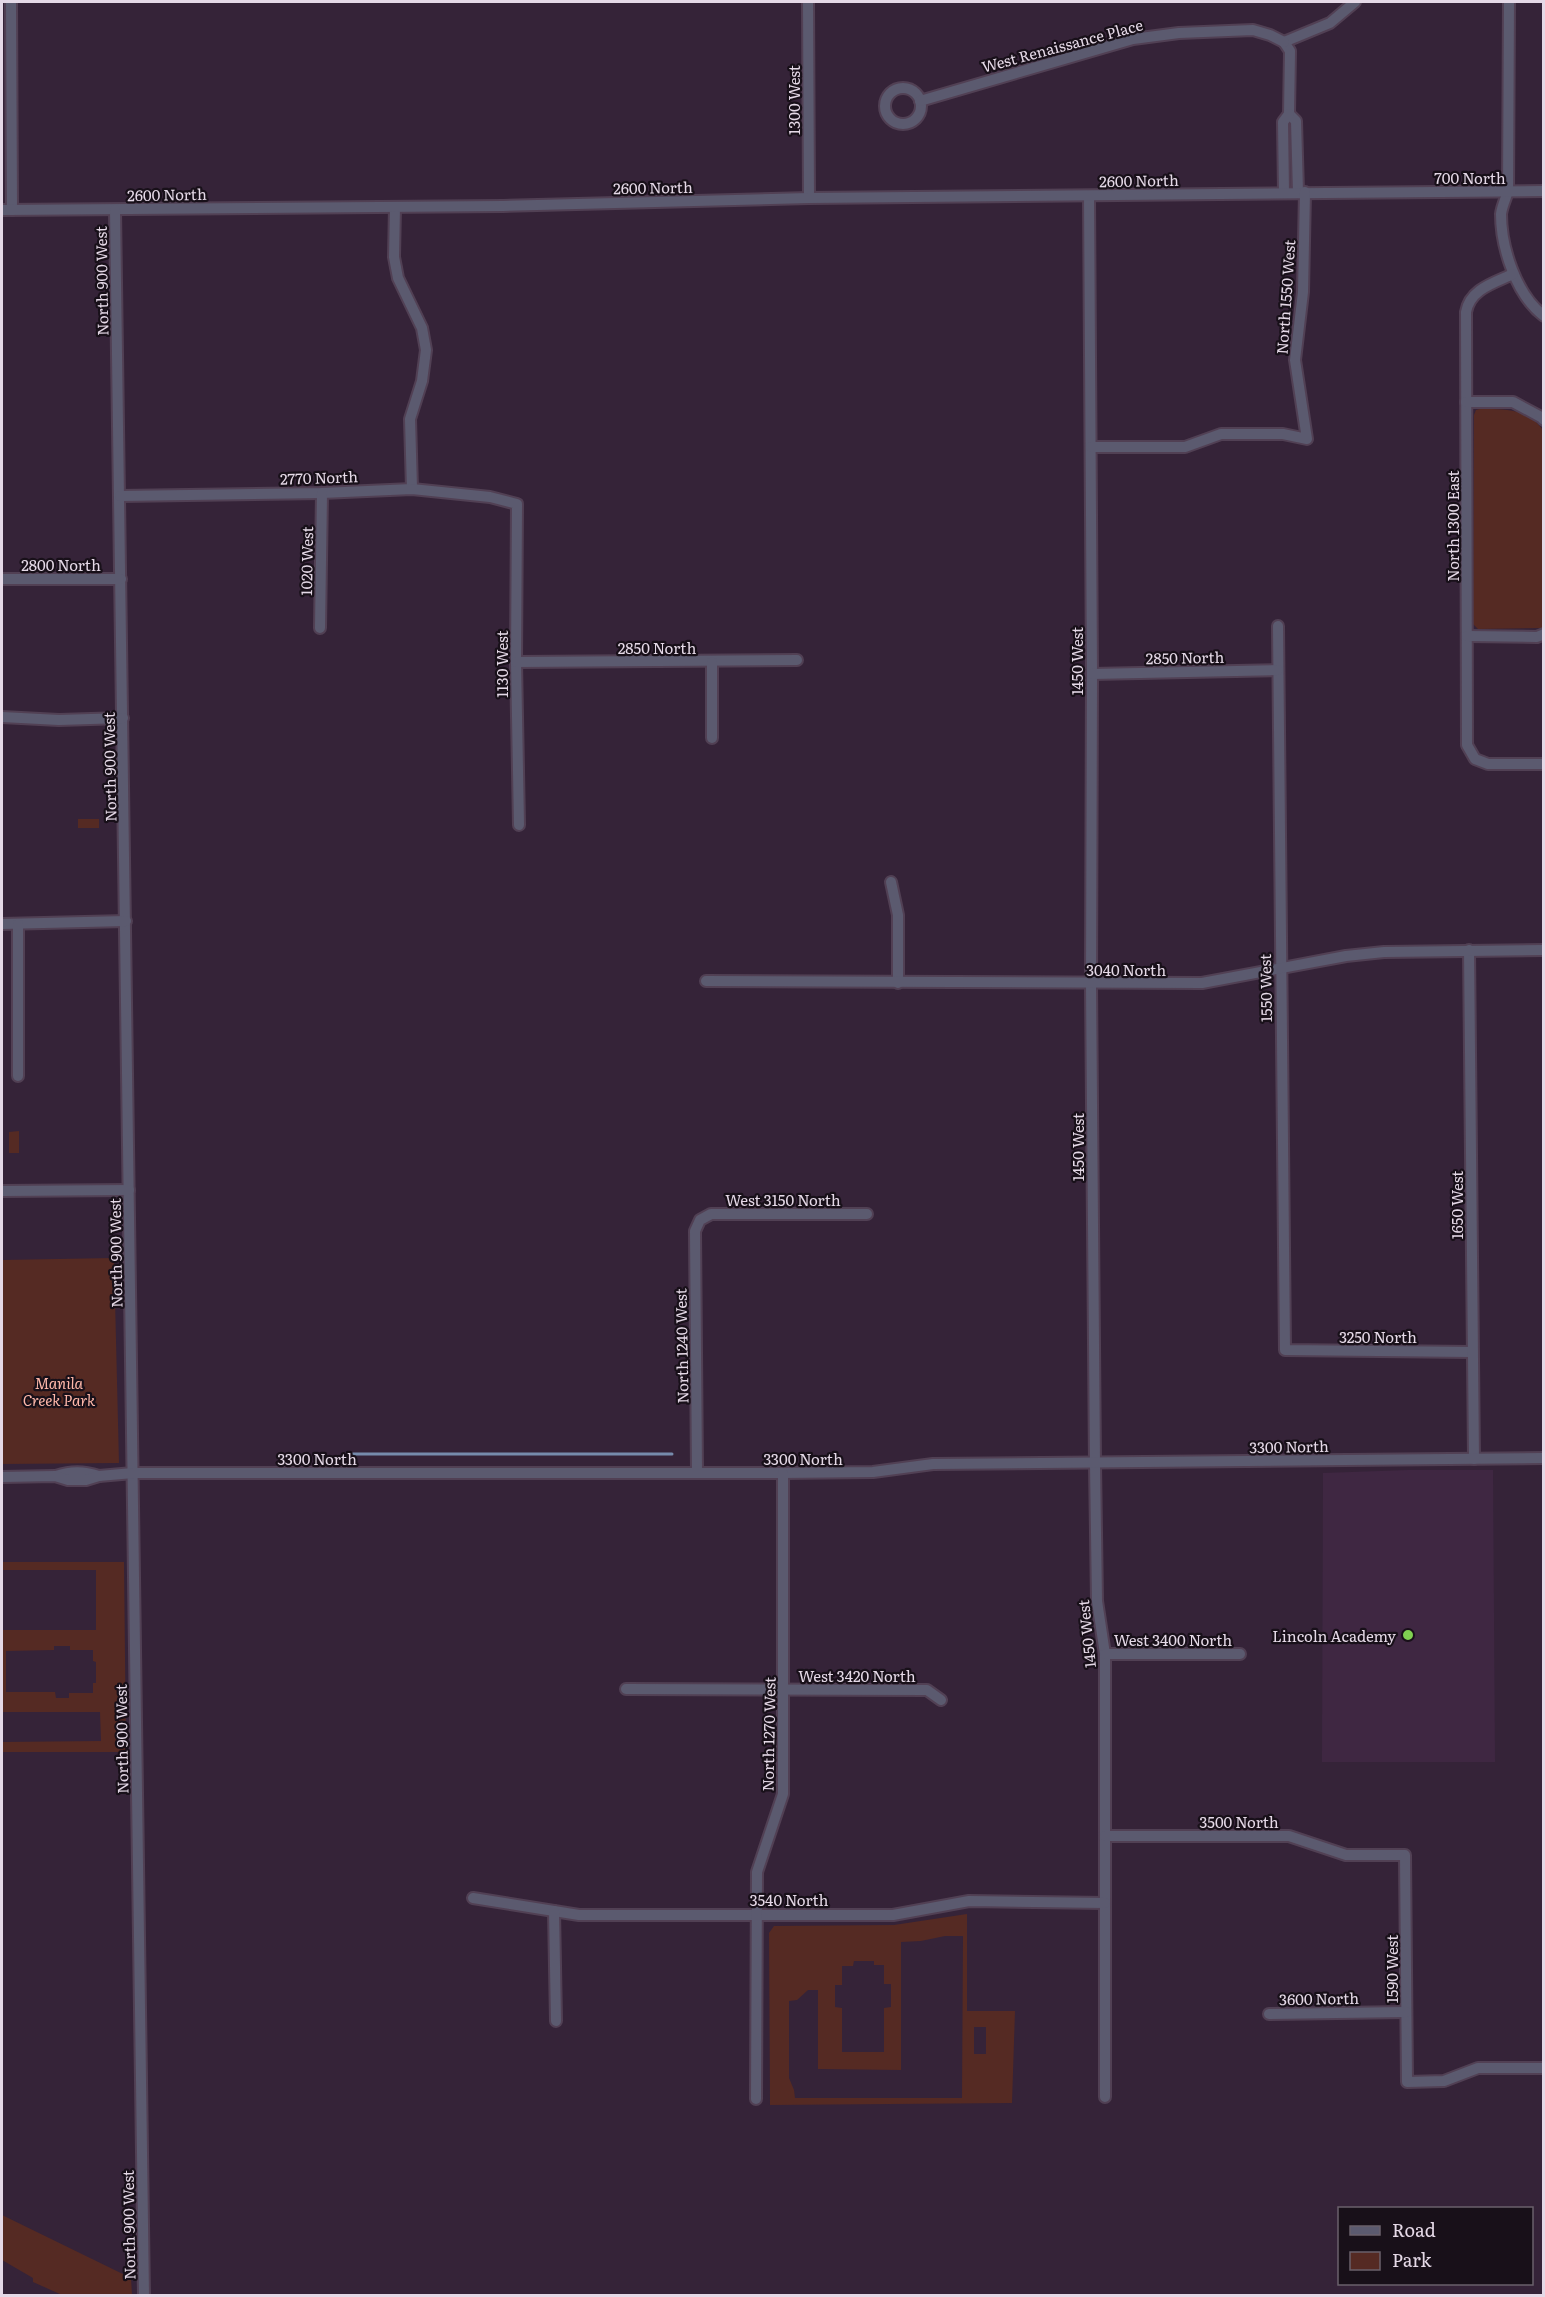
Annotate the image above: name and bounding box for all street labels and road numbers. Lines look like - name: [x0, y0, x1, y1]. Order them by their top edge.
- street label: West Renaissance Place: [979, 12, 1145, 78]
- street label: 1300 West: [782, 65, 805, 135]
- street label: 700 North: [1434, 166, 1506, 189]
- street label: 2600 North: [1099, 168, 1179, 192]
- street label: 2600 North: [613, 175, 693, 199]
- street label: 2600 North: [127, 182, 207, 206]
- street label: North 900 West: [89, 226, 113, 336]
- street label: North 1550 West: [1270, 239, 1300, 355]
- street label: 2770 North: [280, 464, 358, 490]
- street label: North 1300 East: [1441, 470, 1464, 582]
- street label: 1020 West: [294, 526, 318, 596]
- street label: 2800 North: [21, 553, 101, 576]
- street label: 1450 West: [1065, 627, 1088, 695]
- street label: 1130 West: [490, 630, 513, 698]
- street label: 2850 North: [618, 636, 696, 659]
- street label: 2850 North: [1145, 645, 1225, 669]
- street label: North 900 West: [97, 712, 121, 822]
- street label: 1550 West: [1253, 954, 1277, 1022]
- street label: 3040 North: [1086, 958, 1166, 981]
- street label: 1450 West: [1066, 1113, 1089, 1181]
- street label: 1650 West: [1445, 1171, 1468, 1239]
- street label: West 3150 North: [725, 1188, 841, 1211]
- street label: North 900 West: [103, 1198, 127, 1308]
- street label: North 1240 West: [668, 1288, 694, 1404]
- street label: 3250 North: [1339, 1325, 1417, 1348]
- street label: 3300 North: [1249, 1434, 1329, 1458]
- street label: 3300 North: [277, 1447, 357, 1470]
- street label: 3300 North: [763, 1447, 843, 1470]
- street label: 1450 West: [1071, 1599, 1101, 1669]
- street label: West 3400 North: [1114, 1628, 1232, 1651]
- street label: West 3420 North: [798, 1664, 916, 1687]
- street label: North 1270 West: [756, 1676, 780, 1792]
- street label: North 900 West: [109, 1684, 133, 1794]
- street label: 3500 North: [1199, 1810, 1279, 1833]
- street label: 3540 North: [749, 1888, 829, 1911]
- street label: 1590 West: [1380, 1935, 1403, 2003]
- street label: 3600 North: [1279, 1986, 1359, 2010]
- street label: North 900 West: [116, 2170, 140, 2280]

